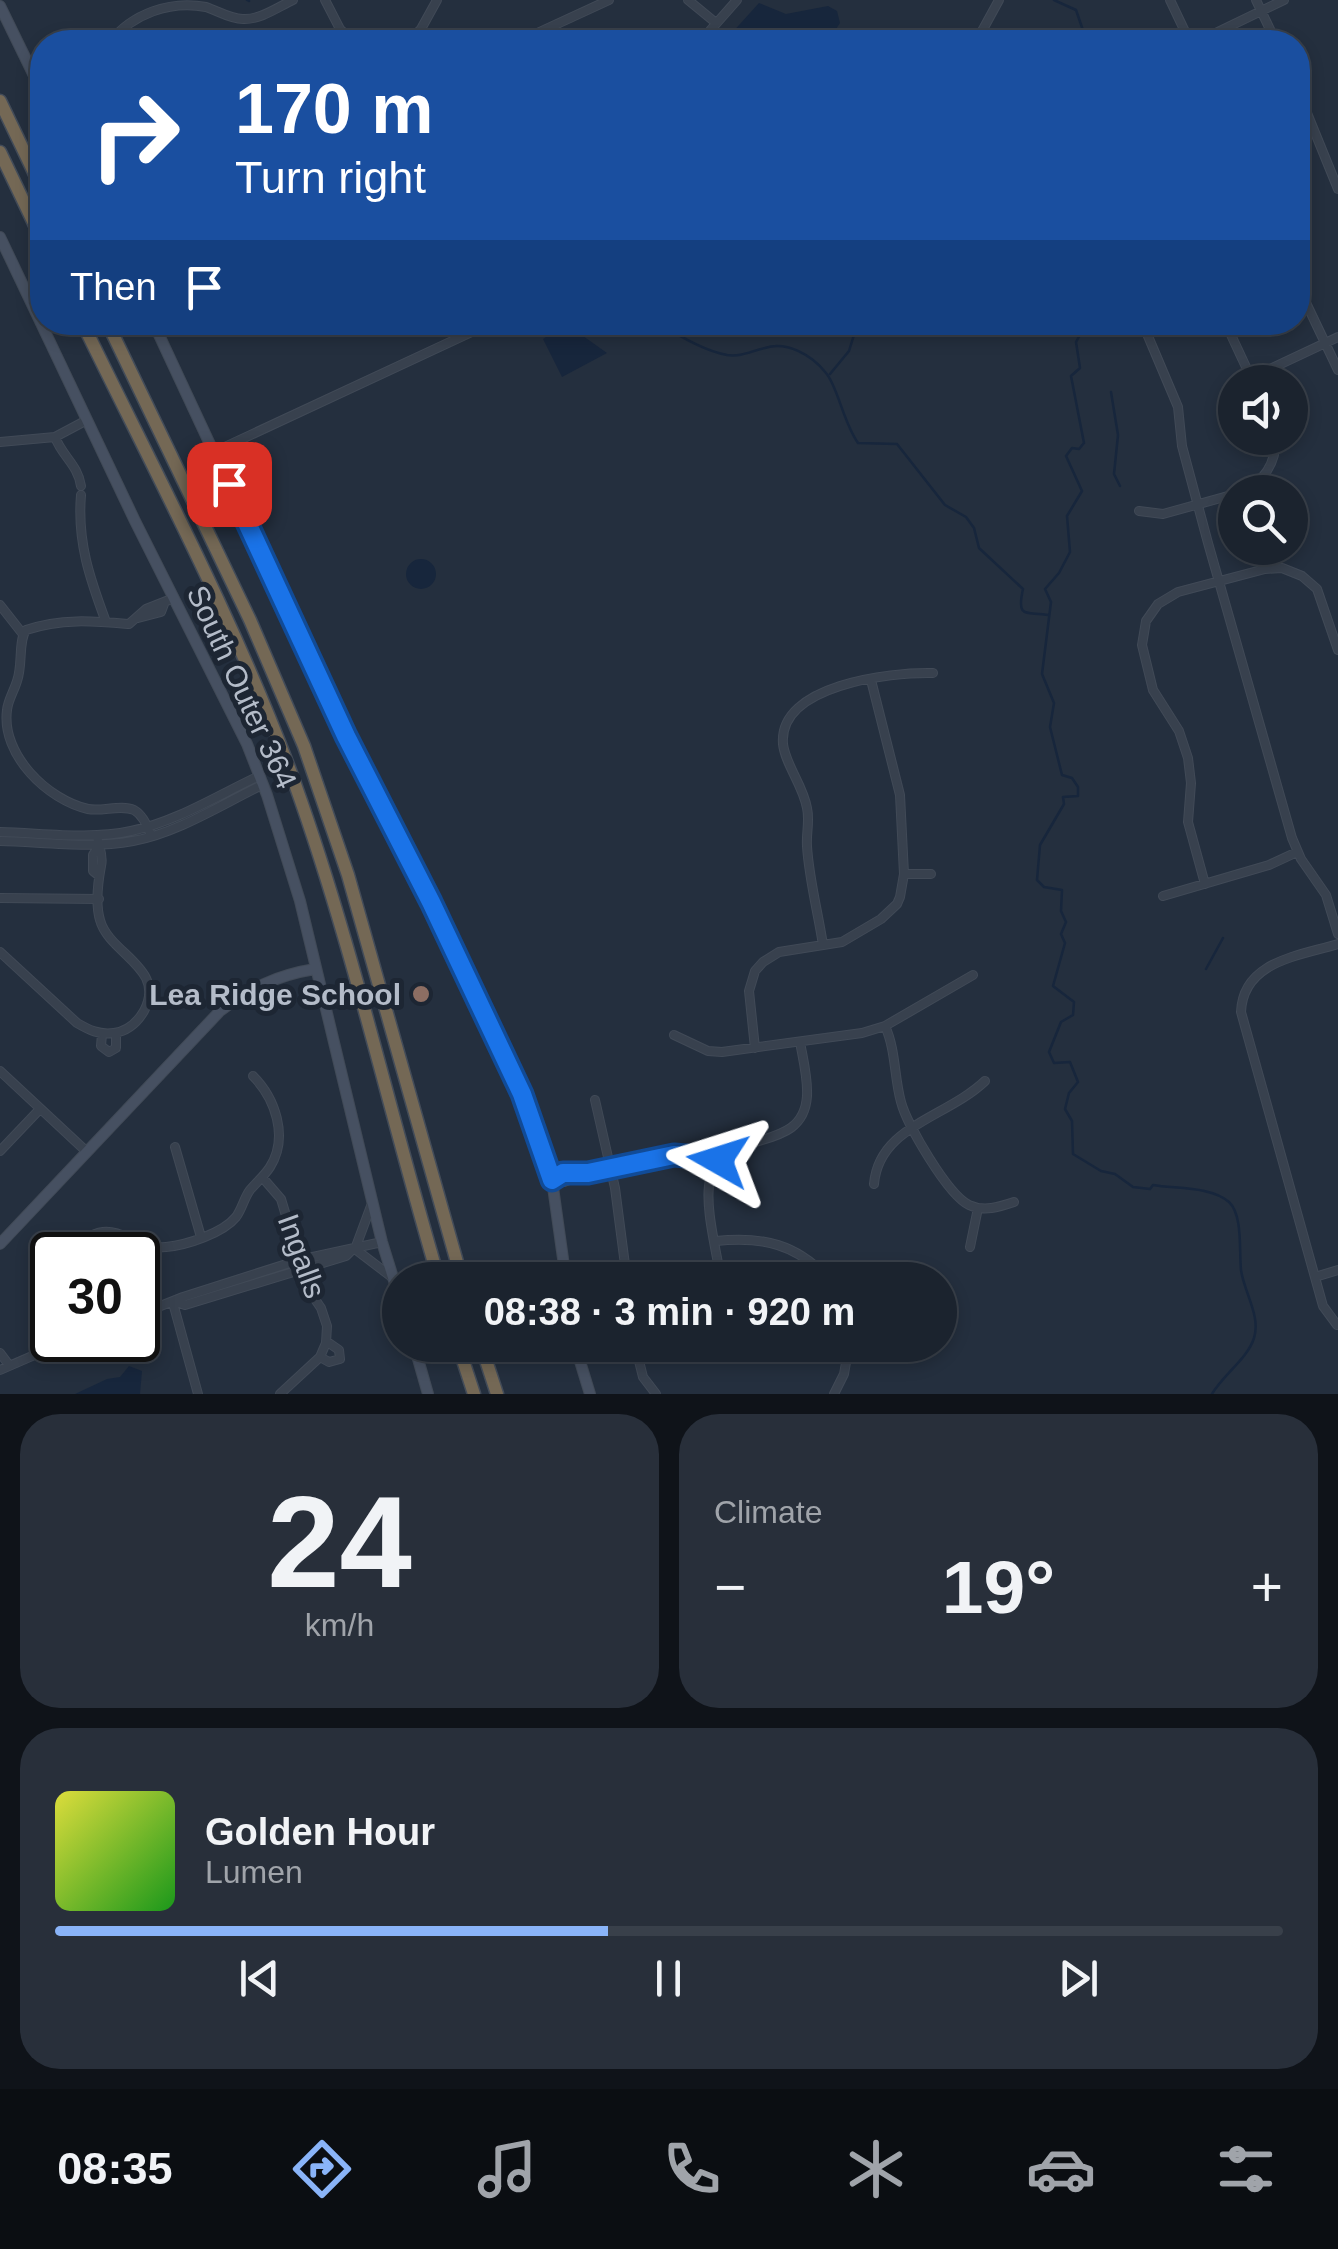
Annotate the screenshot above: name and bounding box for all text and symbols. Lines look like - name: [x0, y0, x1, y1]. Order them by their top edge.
- icon: right: [70, 70, 200, 200]
- text: 170 m: [235, 70, 433, 148]
- text: Turn right: [235, 152, 426, 203]
- icon: arrive: [177, 260, 232, 315]
- text: Then: [70, 266, 157, 308]
- map controls: [1218, 365, 1308, 565]
- button: sound: [1218, 365, 1308, 455]
- pin: [187, 442, 272, 527]
- icon: arrive: [202, 457, 257, 512]
- button: search: [1218, 475, 1308, 565]
- street label: South Outer 364: [181, 580, 303, 794]
- place label: Lea Ridge School: [149, 978, 401, 1011]
- marker: Lea Ridge School: [410, 983, 432, 1005]
- position arrow: [666, 1108, 770, 1212]
- street label: Ingalls: [272, 1210, 332, 1302]
- speed limit sign: 30: [30, 1232, 160, 1362]
- text: 08:38 · 3 min · 920 m: [484, 1291, 855, 1333]
- text: 24: [267, 1469, 412, 1615]
- text: Climate: [714, 1494, 822, 1530]
- text: 19°: [942, 1545, 1055, 1629]
- text: −: [714, 1556, 746, 1618]
- text: +: [1251, 1556, 1283, 1618]
- text: km/h: [305, 1607, 374, 1643]
- text: Golden Hour: [205, 1811, 435, 1853]
- text: Lumen: [205, 1854, 303, 1890]
- icon: previous: [232, 1951, 287, 2006]
- icon: pause: [641, 1951, 696, 2006]
- icon: next: [1051, 1951, 1106, 2006]
- icon: directions: [287, 2134, 357, 2204]
- icon: music: [472, 2134, 542, 2204]
- icon: phone: [657, 2134, 727, 2204]
- icon: climate: [841, 2134, 911, 2204]
- icon: car: [1026, 2134, 1096, 2204]
- icon: filters: [1211, 2134, 1281, 2204]
- text: 08:35: [57, 2143, 172, 2194]

